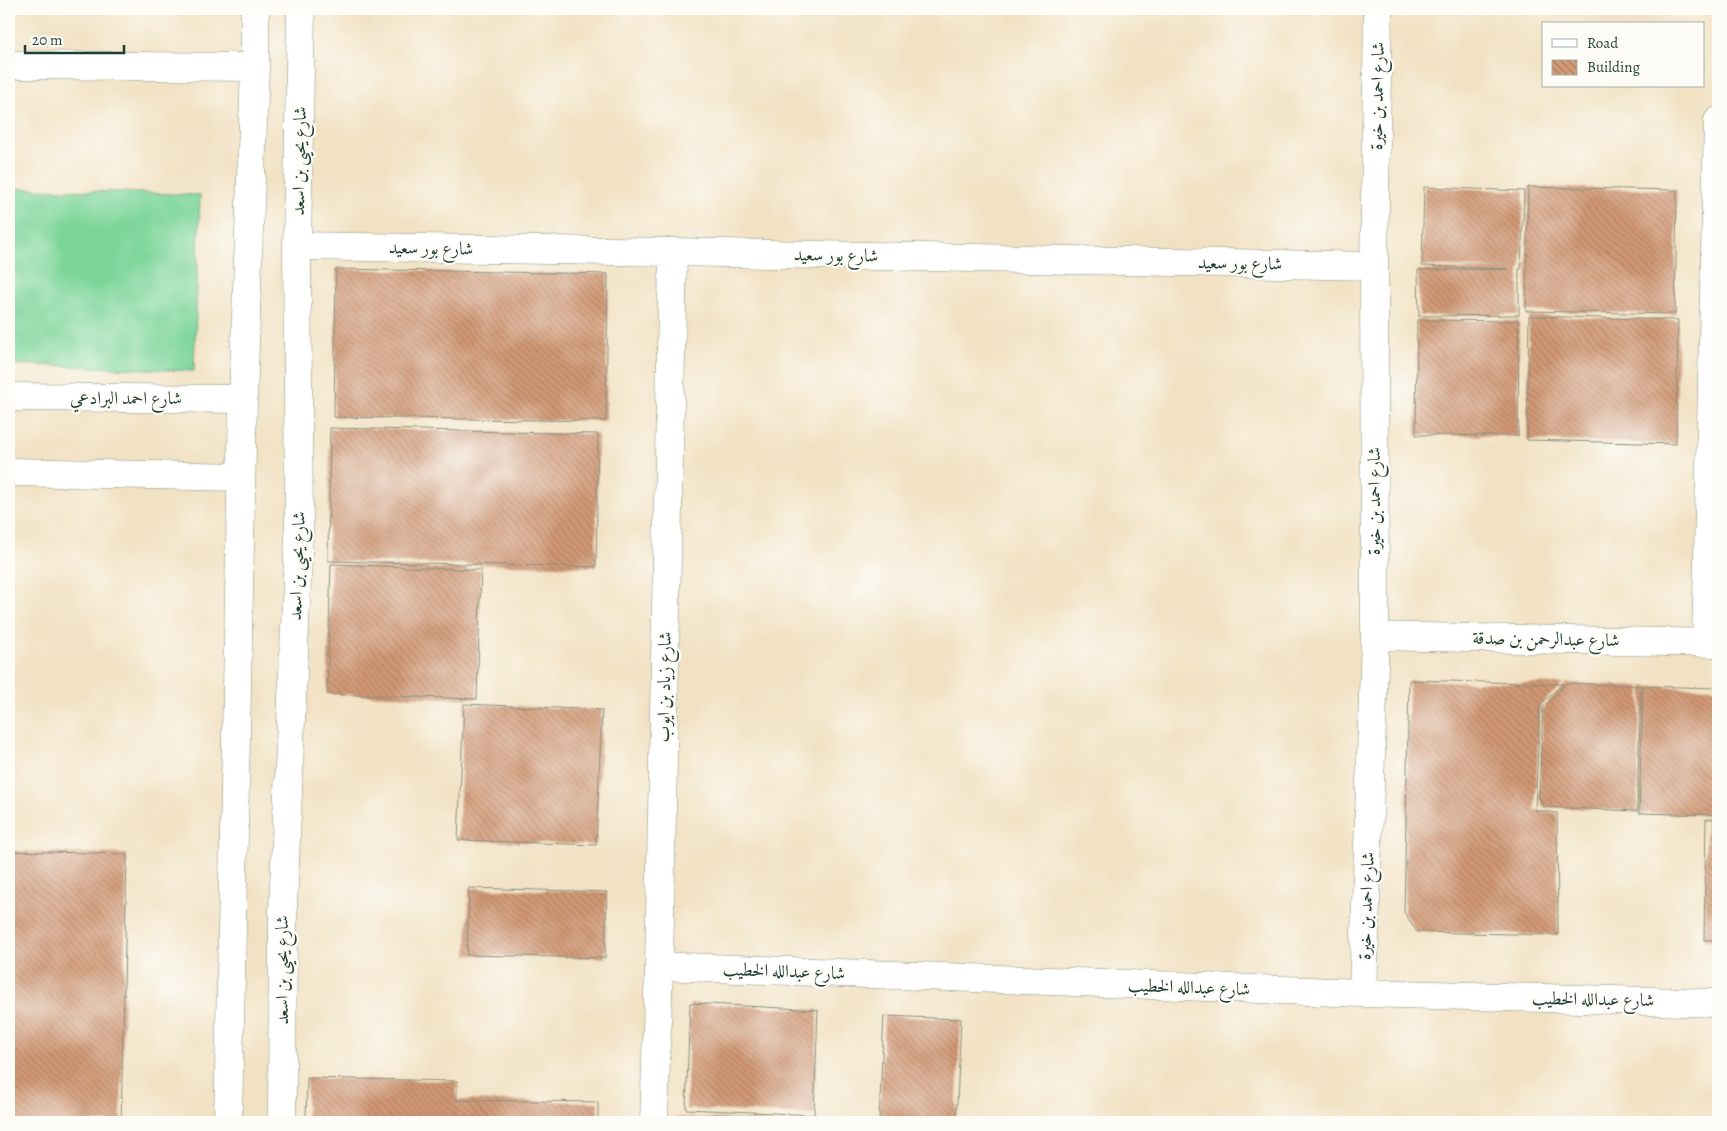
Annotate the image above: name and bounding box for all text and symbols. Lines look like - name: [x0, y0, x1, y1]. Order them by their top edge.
- scale bar: [25, 22, 124, 54]
- legend: [1542, 22, 1704, 88]
- text: 20 m: [32, 30, 63, 50]
- text: Road: [1587, 33, 1619, 53]
- street label: شارع احمد بن خيرة: [1364, 42, 1393, 150]
- text: Building: [1587, 57, 1640, 77]
- street label: شارع يحيى بن اسعد: [286, 106, 315, 216]
- street label: شارع بور سعيد: [388, 235, 474, 264]
- street label: شارع بور سعيد: [793, 242, 879, 271]
- street label: شارع بور سعيد: [1197, 250, 1283, 279]
- street label: شارع احمد البرادعي: [70, 386, 182, 413]
- street label: شارع احمد بن خيرة: [1362, 447, 1389, 555]
- street label: شارع يحيى بن اسعد: [283, 511, 314, 621]
- street label: شارع عبدالرحمن بن صدقة: [1472, 626, 1620, 655]
- street label: شارع زياد بن ايوب: [651, 631, 680, 743]
- street label: شارع احمد بن خيرة: [1352, 851, 1383, 961]
- street label: شارع يحيى بن اسعد: [270, 915, 297, 1025]
- street label: شارع عبدالله الخطيب: [722, 957, 846, 988]
- street label: شارع عبدالله الخطيب: [1127, 973, 1251, 1004]
- street label: شارع عبدالله الخطيب: [1532, 986, 1654, 1015]

